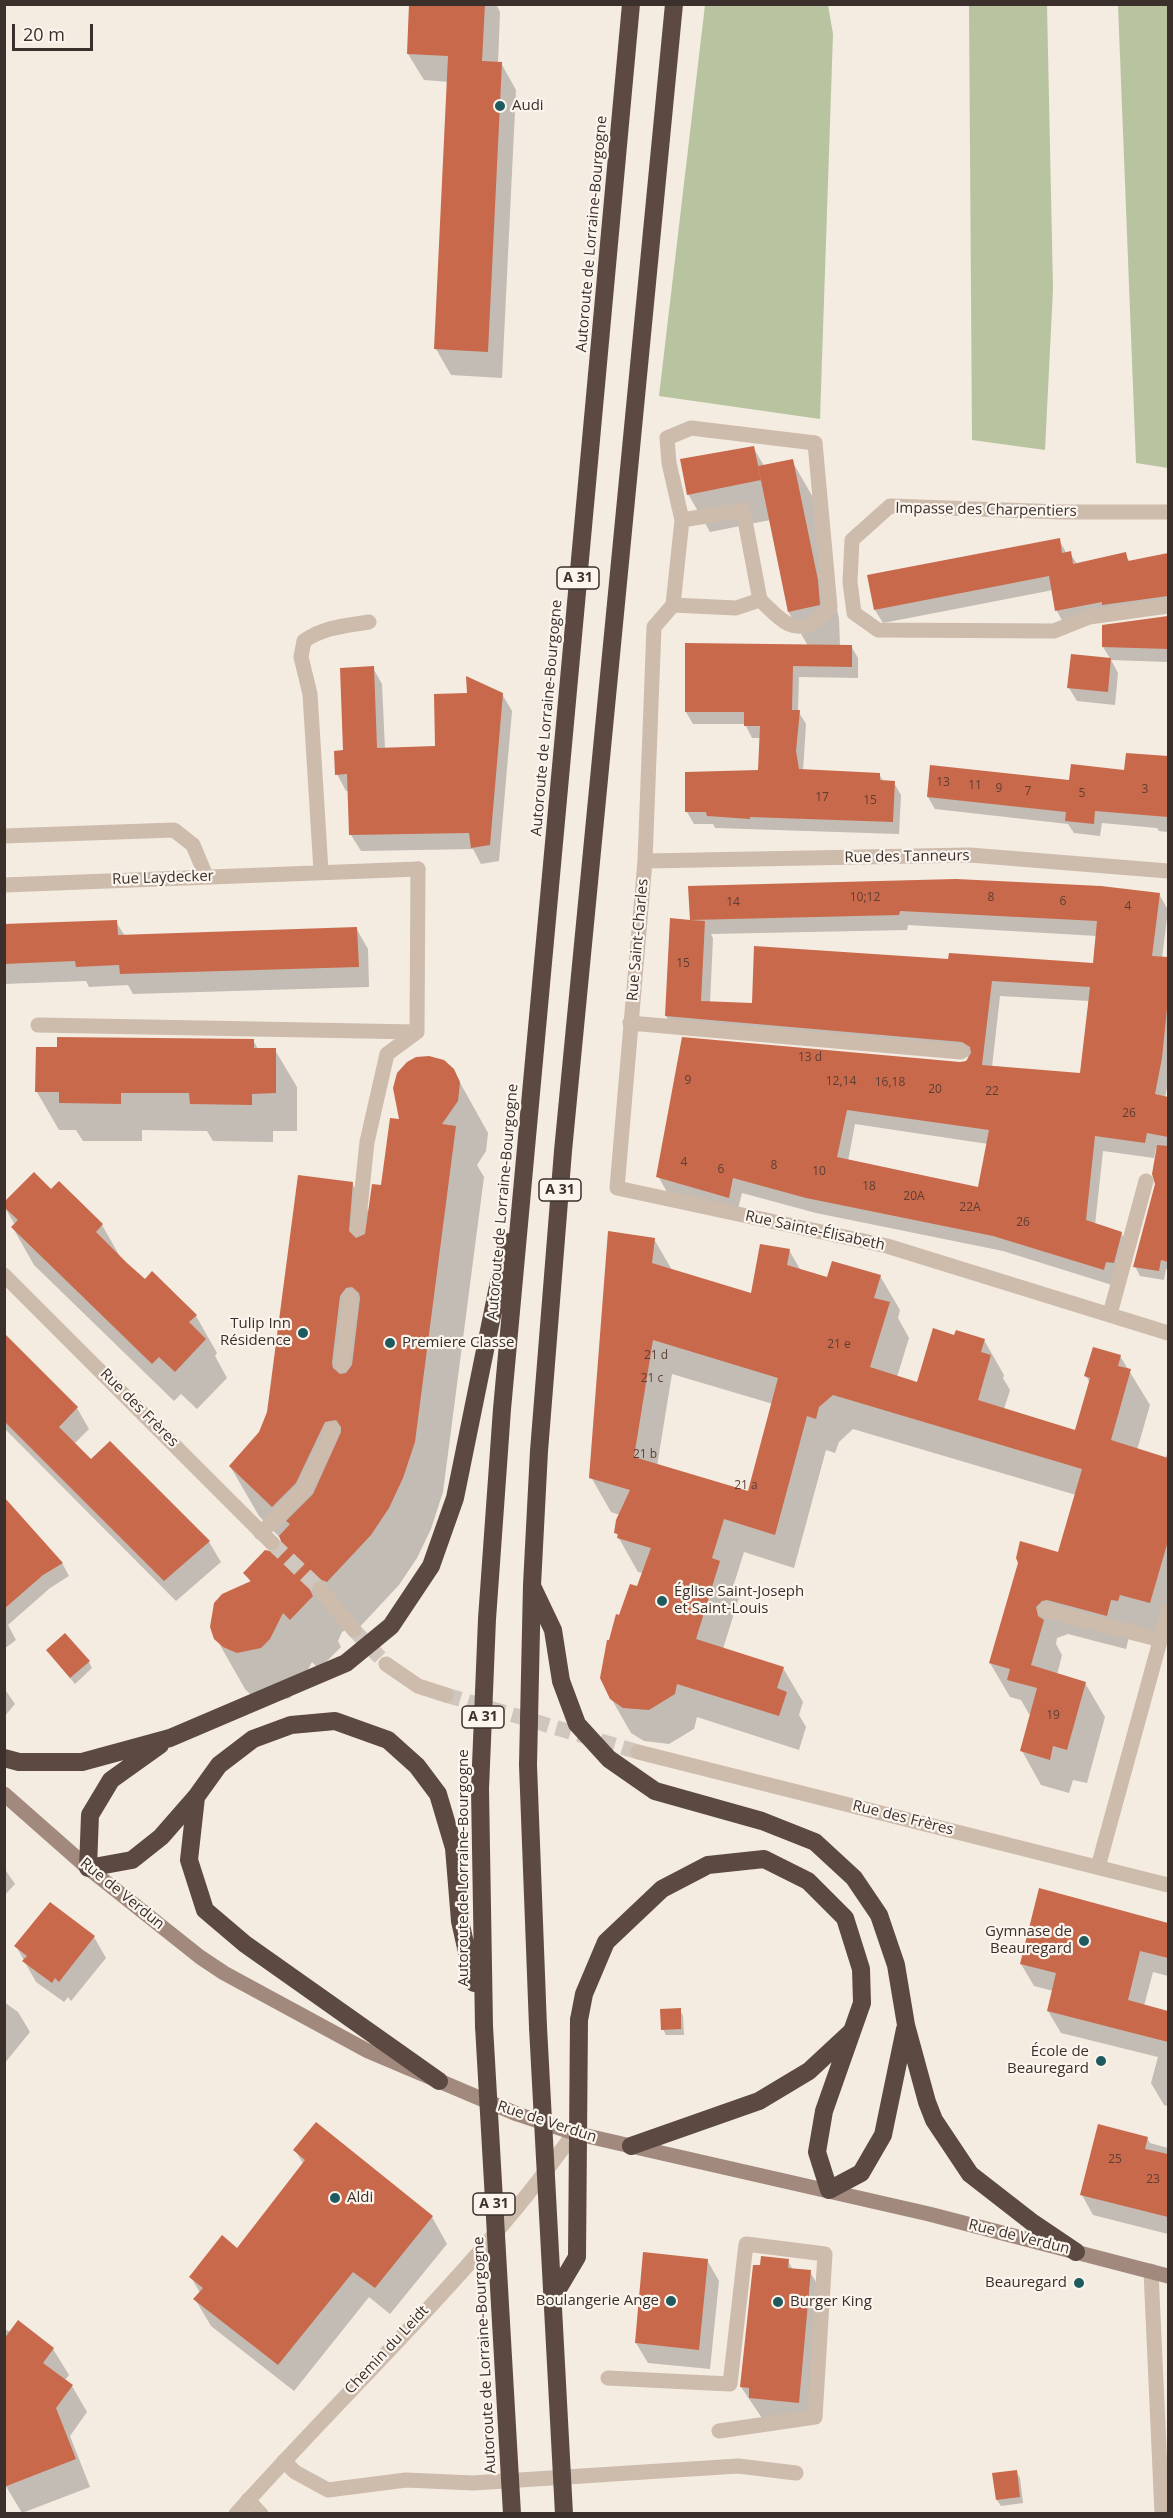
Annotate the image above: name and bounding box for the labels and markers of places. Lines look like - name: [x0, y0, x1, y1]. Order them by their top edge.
- place label: Audi: [512, 97, 544, 115]
- marker: Audi: [493, 99, 507, 113]
- place label: Tulip Inn Résidence: [220, 1315, 291, 1350]
- marker: Tulip Inn Résidence: [296, 1326, 310, 1340]
- place label: Premiere Classe: [402, 1334, 514, 1352]
- marker: Premiere Classe: [383, 1336, 397, 1350]
- place label: Église Saint-Joseph et Saint-Louis: [674, 1583, 804, 1618]
- marker: Église Saint-Joseph et Saint-Louis: [655, 1594, 669, 1608]
- place label: Gymnase de Beauregard: [985, 1923, 1072, 1958]
- marker: Gymnase de Beauregard: [1077, 1934, 1091, 1948]
- place label: École de Beauregard: [1007, 2043, 1089, 2078]
- marker: École de Beauregard: [1094, 2054, 1108, 2068]
- place label: Aldi: [347, 2189, 373, 2207]
- marker: Aldi: [328, 2191, 342, 2205]
- place label: Beauregard: [985, 2274, 1067, 2292]
- marker: Beauregard: [1072, 2276, 1086, 2290]
- place label: Boulangerie Ange: [536, 2292, 659, 2310]
- place label: Burger King: [790, 2293, 872, 2311]
- marker: Boulangerie Ange: [664, 2294, 678, 2308]
- marker: Burger King: [771, 2295, 785, 2309]

